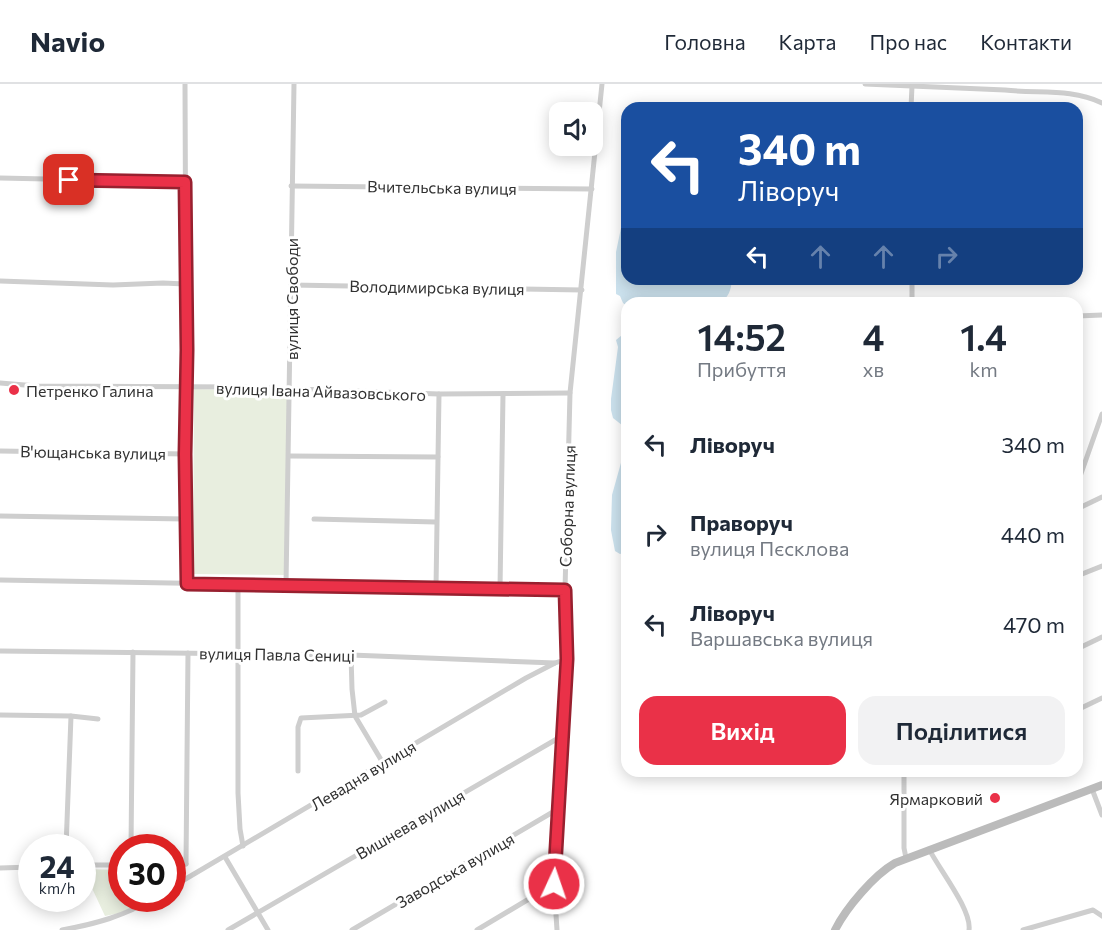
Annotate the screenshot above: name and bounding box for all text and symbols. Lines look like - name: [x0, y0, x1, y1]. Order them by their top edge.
- text: Navio: [30, 24, 105, 58]
- text: Головна: [664, 29, 746, 54]
- text: Карта: [779, 29, 836, 54]
- text: Про нас: [869, 29, 947, 54]
- text: Контакти: [980, 29, 1072, 54]
- map controls: [549, 102, 603, 156]
- button: sound: [549, 102, 603, 156]
- text: 340 m: [738, 122, 861, 174]
- icon: left: [639, 126, 717, 204]
- pin: [43, 154, 94, 205]
- icon: arrive: [52, 163, 85, 196]
- text: Ліворуч: [738, 174, 839, 207]
- street label: Вчительська вулиця: [367, 176, 517, 198]
- street label: вулиця Свободи: [282, 238, 301, 360]
- icon: left: [741, 240, 774, 273]
- icon: ahead: [804, 240, 837, 273]
- icon: ahead: [867, 240, 900, 273]
- icon: right: [930, 240, 963, 273]
- street label: Володимирська вулиця: [349, 276, 525, 298]
- text: 14:52: [698, 314, 786, 358]
- text: 4: [862, 314, 884, 358]
- text: 1.4: [960, 314, 1007, 358]
- text: Прибуття: [697, 357, 786, 381]
- text: хв: [863, 357, 884, 381]
- text: km: [970, 357, 998, 381]
- street label: вулиця Івана Айвазовського: [216, 378, 426, 404]
- place label: Петренко Галина: [26, 381, 153, 400]
- marker: Петренко Галина: [7, 383, 21, 397]
- icon: left: [639, 428, 672, 461]
- text: Ліворуч: [690, 431, 775, 458]
- text: 340 m: [1001, 431, 1065, 458]
- street label: В'ющанська вулиця: [20, 441, 166, 463]
- street label: Соборна вулиця: [555, 445, 579, 567]
- text: Праворуч: [690, 509, 793, 536]
- icon: right: [639, 518, 672, 551]
- text: 440 m: [1001, 521, 1065, 548]
- text: вулиця Пєсклова: [690, 536, 849, 560]
- text: Ліворуч: [690, 599, 775, 626]
- icon: left: [639, 608, 672, 641]
- text: 470 m: [1003, 611, 1065, 638]
- text: Варшавська вулиця: [690, 626, 873, 650]
- street label: вулиця Павла Сениці: [199, 643, 355, 665]
- button: Вихід: [639, 696, 846, 765]
- button: Поділитися: [858, 696, 1065, 765]
- street label: Левадна вулиця: [307, 736, 419, 814]
- street label: Вишнева вулиця: [352, 785, 468, 863]
- place label: Ярмарковий: [889, 789, 983, 808]
- marker: Ярмарковий: [988, 791, 1002, 805]
- street label: Заводська вулиця: [393, 828, 517, 912]
- speed limit sign: 30: [108, 834, 186, 912]
- text: 24: [39, 847, 75, 884]
- position arrow: [522, 852, 586, 916]
- text: km/h: [39, 879, 75, 897]

